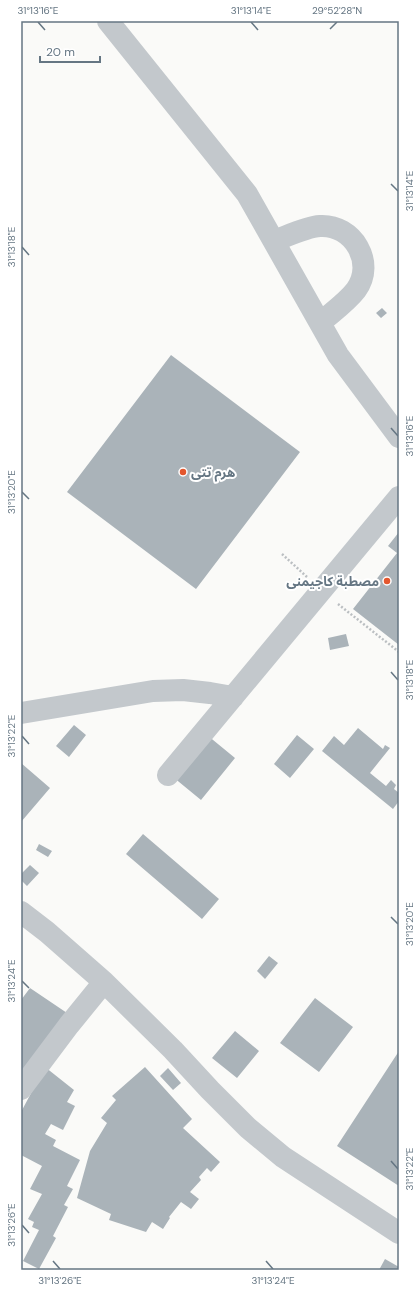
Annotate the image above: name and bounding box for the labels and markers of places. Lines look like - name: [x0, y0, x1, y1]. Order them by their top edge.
- place label: هرم تتى: [191, 464, 235, 482]
- marker: هرم تتى: [178, 467, 188, 477]
- place label: مصطبة كاجيمنى: [286, 573, 379, 590]
- marker: مصطبة كاجيمنى: [382, 576, 392, 586]

